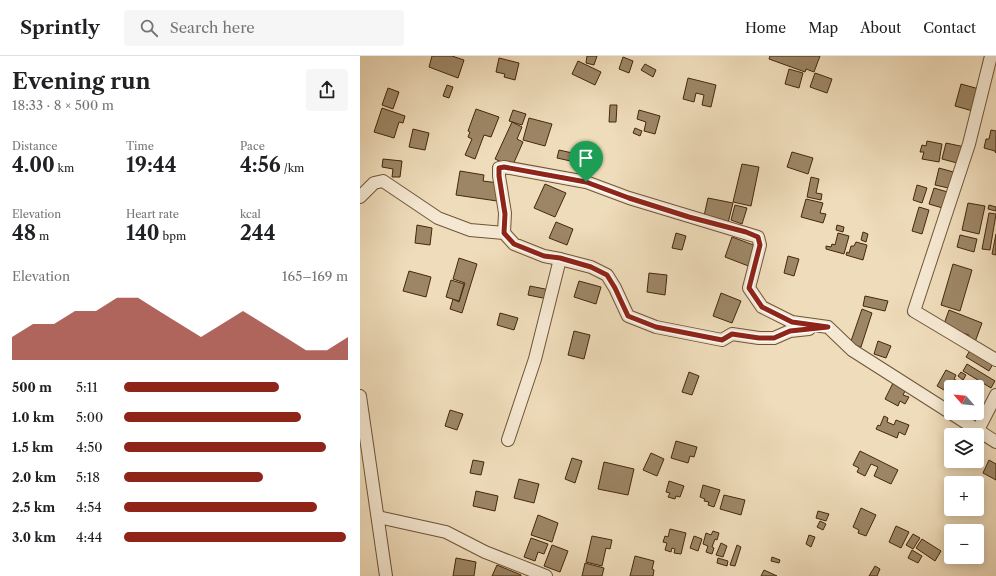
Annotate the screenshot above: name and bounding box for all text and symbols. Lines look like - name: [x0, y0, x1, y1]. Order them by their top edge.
- search box: [124, 10, 404, 46]
- text: Sprintly: [20, 16, 100, 39]
- icon: search: [138, 17, 160, 39]
- text: Search here: [170, 18, 255, 37]
- text: Home: [745, 19, 786, 37]
- text: Map: [808, 19, 838, 37]
- text: About: [860, 19, 901, 37]
- text: Contact: [923, 19, 976, 37]
- text: Evening run: [12, 68, 151, 95]
- button: share: [306, 69, 348, 111]
- text: 18:33 · 8 × 500 m: [12, 97, 114, 113]
- text: Distance: [12, 139, 58, 153]
- text: Time: [126, 139, 154, 153]
- text: Pace: [240, 139, 265, 153]
- pin: [569, 141, 603, 182]
- icon: arrive: [575, 147, 597, 169]
- text: 4.00: [12, 153, 55, 177]
- text: 19:44: [126, 153, 177, 177]
- text: 4:56: [240, 153, 281, 177]
- text: km: [55, 161, 74, 175]
- text: /km: [281, 161, 304, 175]
- text: Elevation: [12, 207, 61, 221]
- text: Heart rate: [126, 207, 179, 221]
- text: kcal: [240, 207, 261, 221]
- text: 48: [12, 221, 36, 245]
- text: 140: [126, 221, 160, 245]
- text: 244: [240, 221, 276, 245]
- text: m: [36, 229, 49, 243]
- text: bpm: [160, 229, 186, 243]
- text: Elevation: [12, 268, 70, 284]
- text: 165–169 m: [282, 268, 348, 284]
- text: 500 m: [12, 379, 52, 395]
- text: 5:11: [76, 379, 98, 395]
- north arrow: [944, 380, 984, 420]
- map controls: [944, 380, 984, 564]
- text: 1.0 km: [12, 409, 54, 425]
- text: 5:00: [76, 409, 103, 425]
- button: layers: [944, 428, 984, 468]
- text: 1.5 km: [12, 439, 53, 455]
- text: 4:50: [76, 439, 102, 455]
- text: 2.0 km: [12, 469, 56, 485]
- text: 5:18: [76, 469, 100, 485]
- button: +: [944, 476, 984, 516]
- text: 2.5 km: [12, 499, 55, 515]
- text: 4:54: [76, 499, 102, 515]
- button: −: [944, 524, 984, 564]
- text: 3.0 km: [12, 529, 56, 545]
- text: 4:44: [76, 529, 102, 545]

